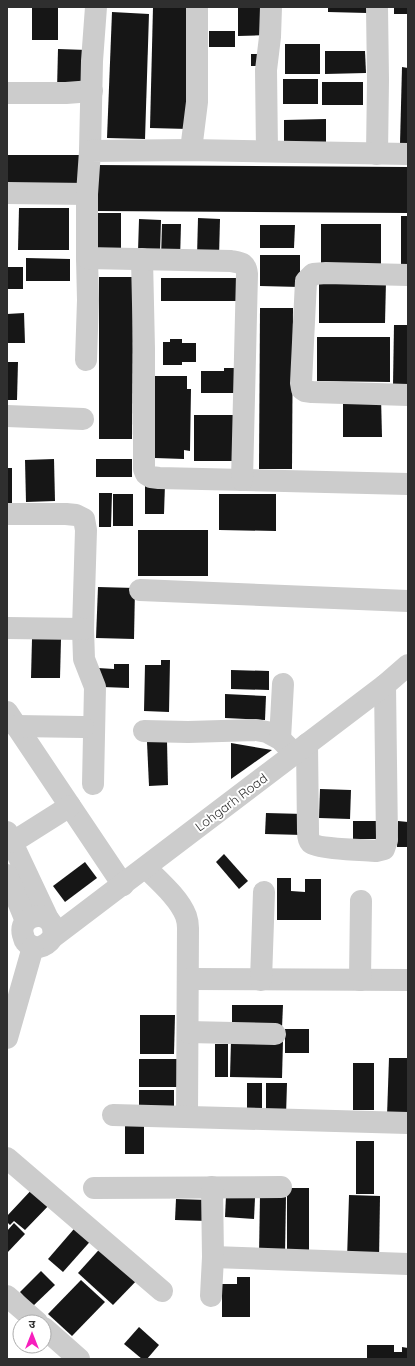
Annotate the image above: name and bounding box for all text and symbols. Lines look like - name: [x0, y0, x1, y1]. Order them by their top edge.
- street label: Lohgarh Road: [192, 770, 270, 834]
- north arrow: [12, 1314, 52, 1354]
- text: उ: [29, 1317, 36, 1331]

